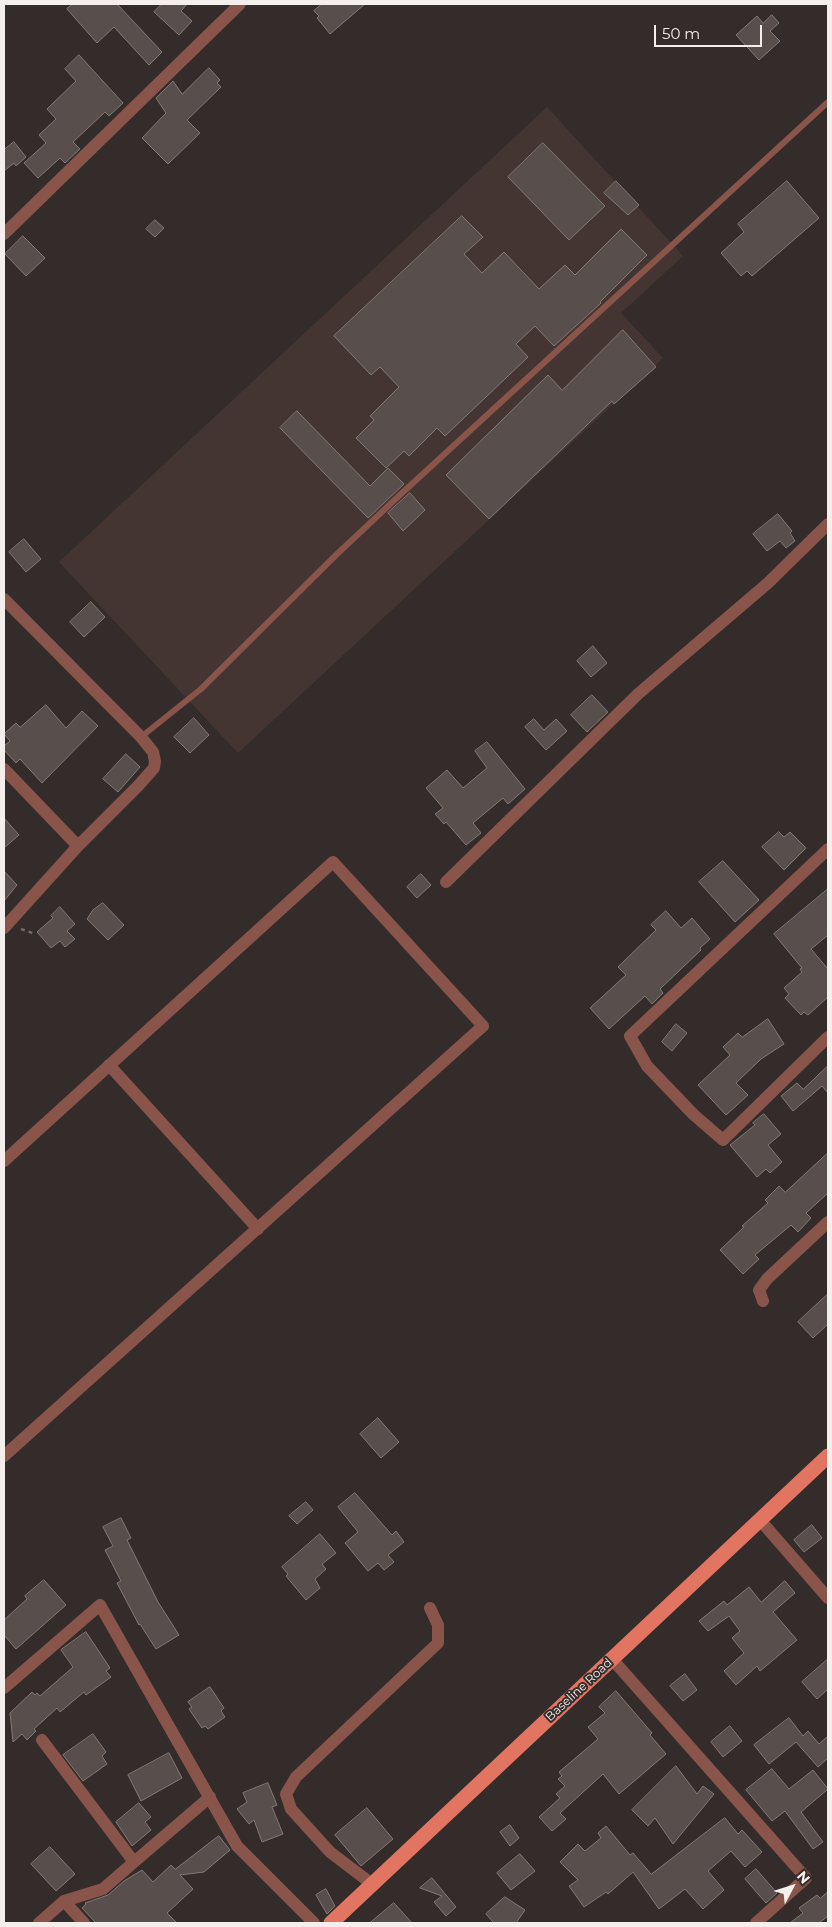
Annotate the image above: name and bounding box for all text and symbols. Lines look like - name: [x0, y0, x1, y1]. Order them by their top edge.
- scale bar: [657, 15, 764, 47]
- text: 50 m: [662, 24, 700, 43]
- street label: Baseline Road: [543, 1656, 615, 1724]
- north arrow: [767, 1862, 817, 1912]
- text: N: [793, 1867, 814, 1887]

